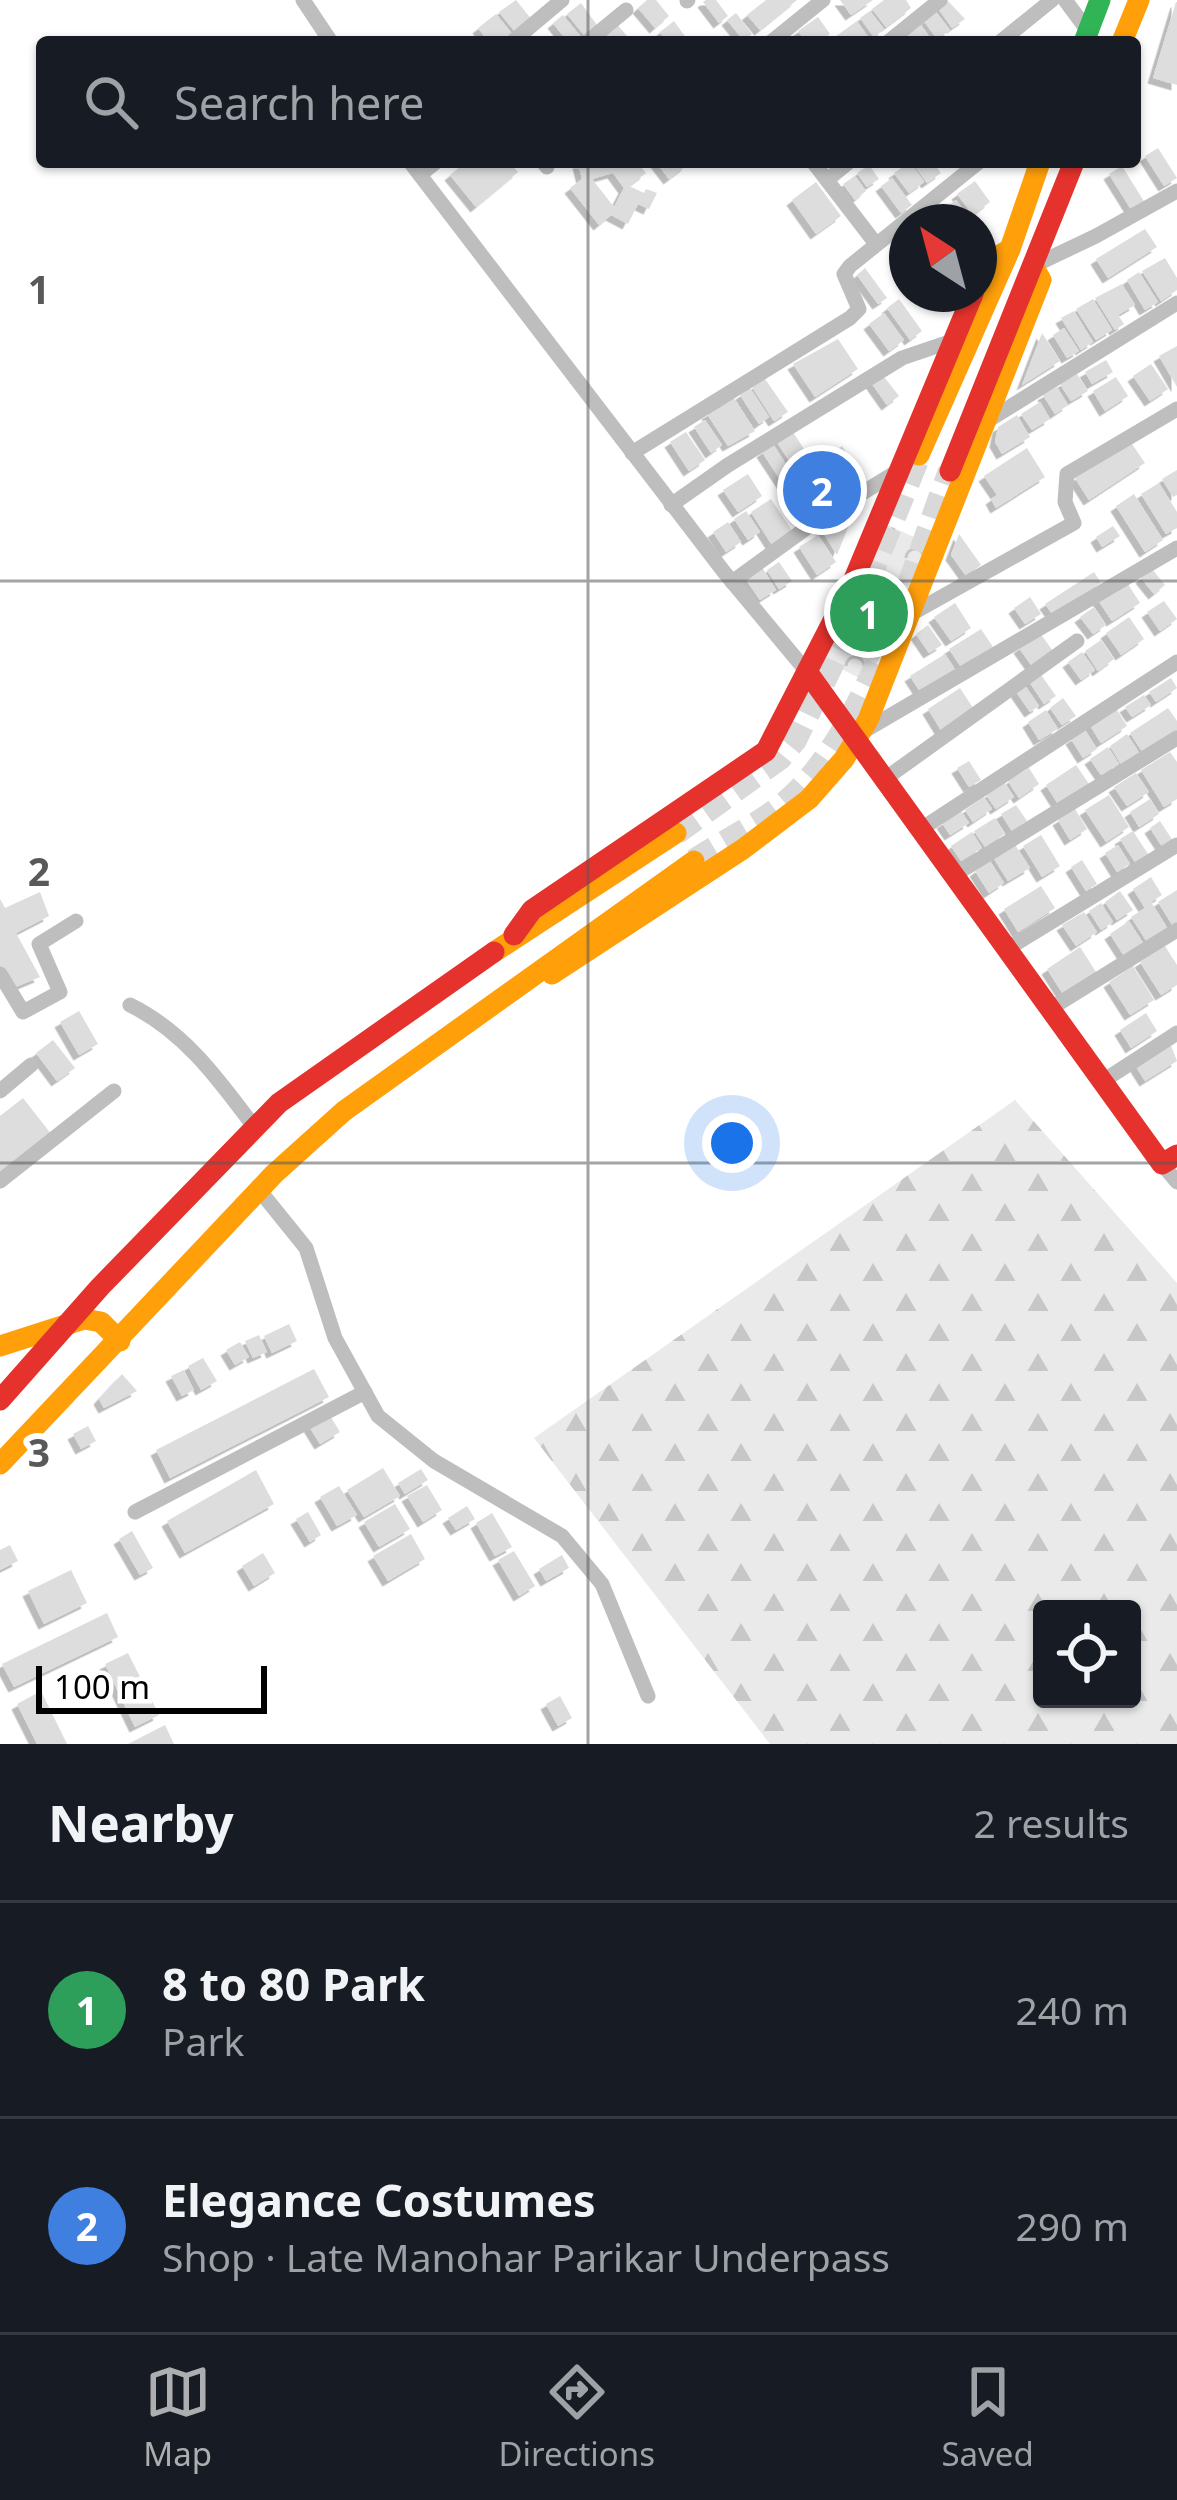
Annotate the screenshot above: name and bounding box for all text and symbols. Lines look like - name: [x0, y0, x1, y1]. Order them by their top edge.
- search box: [36, 36, 1141, 168]
- icon: search: [78, 69, 144, 135]
- text: Search here: [174, 72, 424, 133]
- north arrow: [889, 204, 997, 312]
- text: 1: [28, 262, 50, 315]
- pin: 2: [783, 445, 861, 535]
- pin: 1: [830, 568, 908, 658]
- text: 2: [28, 844, 50, 897]
- your location: [702, 1113, 762, 1173]
- text: 3: [28, 1425, 50, 1478]
- map controls: [1033, 1600, 1141, 1708]
- button: locate: [1033, 1600, 1141, 1708]
- scale bar: [36, 1660, 267, 1713]
- text: 100 m: [54, 1664, 150, 1709]
- text: Nearby: [48, 1787, 234, 1857]
- text: 2 results: [974, 1796, 1129, 1849]
- text: 8 to 80 Park: [162, 1953, 425, 2014]
- text: 1: [76, 1983, 98, 2036]
- text: 240 m: [1015, 1983, 1129, 2036]
- text: Park: [162, 2014, 244, 2067]
- text: Elegance Costumes: [162, 2169, 596, 2230]
- text: 2: [76, 2199, 98, 2252]
- text: 290 m: [1015, 2199, 1129, 2252]
- text: Shop · Late Manohar Parikar Underpass: [162, 2230, 890, 2283]
- tab: Map: [143, 2359, 212, 2476]
- tab: Directions: [498, 2359, 655, 2476]
- tab: Saved: [941, 2359, 1034, 2476]

